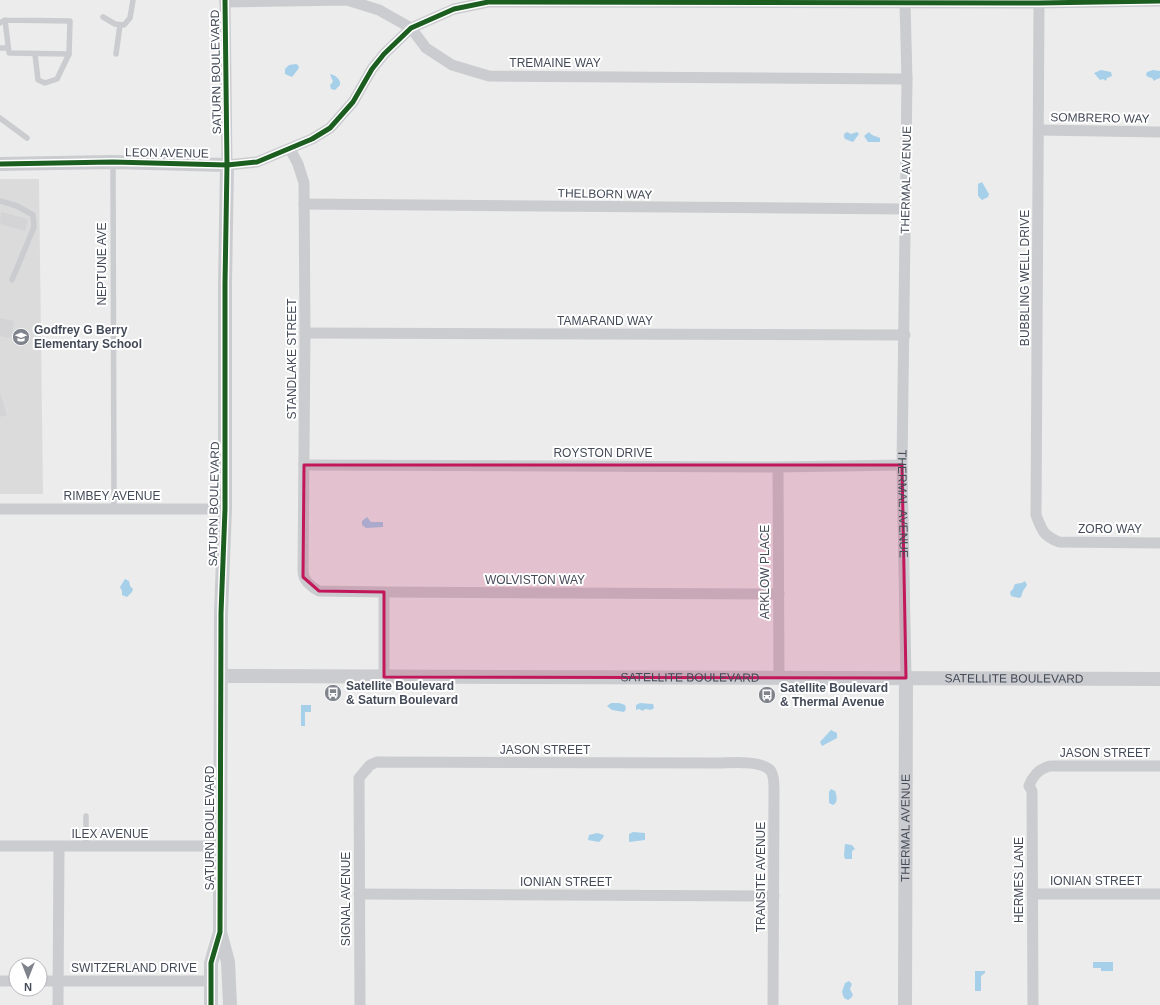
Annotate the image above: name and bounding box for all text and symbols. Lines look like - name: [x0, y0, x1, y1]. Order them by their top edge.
- street label: SATURN BOULEVARD: [208, 9, 224, 135]
- street label: TREMAINE WAY: [509, 56, 601, 70]
- street label: SOMBRERO WAY: [1050, 110, 1150, 126]
- street label: THERMAL AVENUE: [898, 126, 914, 234]
- street label: LEON AVENUE: [125, 145, 209, 161]
- street label: THELBORN WAY: [558, 186, 652, 202]
- street label: BUBBLING WELL DRIVE: [1018, 210, 1032, 346]
- street label: NEPTUNE AVE: [95, 222, 109, 306]
- street label: STANDLAKE STREET: [285, 298, 299, 420]
- street label: TAMARAND WAY: [557, 314, 653, 328]
- place label: Godfrey G Berry Elementary School: [34, 323, 142, 351]
- school or university icon: Godfrey G Berry Elementary School: [11, 327, 31, 347]
- street label: SATURN BOULEVARD: [206, 441, 222, 567]
- street label: ROYSTON DRIVE: [553, 446, 653, 460]
- street label: THERMAL AVENUE: [895, 450, 911, 558]
- street label: RIMBEY AVENUE: [64, 489, 160, 503]
- street label: ZORO WAY: [1078, 522, 1142, 536]
- street label: ARKLOW PLACE: [758, 525, 772, 619]
- street label: WOLVISTON WAY: [485, 573, 585, 587]
- street label: SATELLITE BOULEVARD: [620, 670, 760, 685]
- street label: SATELLITE BOULEVARD: [944, 671, 1084, 686]
- place label: Satellite Boulevard & Saturn Boulevard: [346, 679, 458, 707]
- place label: Satellite Boulevard & Thermal Avenue: [780, 681, 888, 709]
- bus stop icon: Satellite Boulevard & Saturn Boulevard: [323, 683, 343, 703]
- bus stop icon: Satellite Boulevard & Thermal Avenue: [757, 685, 777, 705]
- street label: JASON STREET: [500, 743, 591, 757]
- street label: JASON STREET: [1060, 746, 1151, 760]
- street label: SATURN BOULEVARD: [203, 765, 217, 890]
- street label: THERMAL AVENUE: [898, 774, 913, 882]
- street label: TRANSITE AVENUE: [754, 822, 768, 932]
- street label: ILEX AVENUE: [71, 827, 149, 841]
- street label: HERMES LANE: [1012, 837, 1026, 923]
- street label: SIGNAL AVENUE: [339, 852, 353, 946]
- street label: IONIAN STREET: [1050, 874, 1143, 888]
- street label: IONIAN STREET: [520, 875, 613, 889]
- north arrow: [8, 957, 48, 997]
- street label: SWITZERLAND DRIVE: [71, 961, 197, 975]
- text: N: [24, 981, 32, 993]

